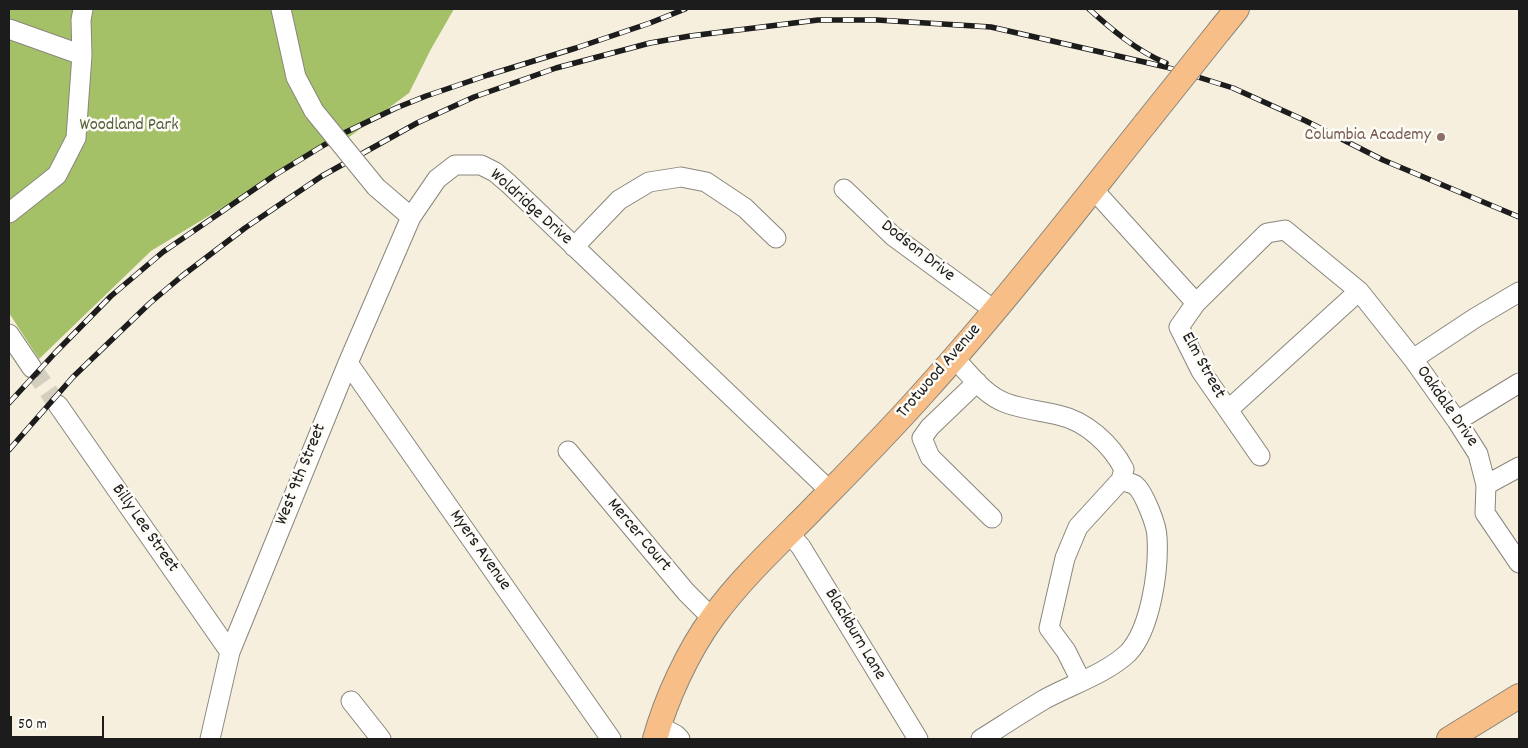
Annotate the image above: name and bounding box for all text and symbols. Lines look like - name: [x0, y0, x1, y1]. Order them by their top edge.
- park label: Woodland Park: [79, 116, 179, 138]
- place label: Columbia Academy: [1305, 126, 1431, 148]
- marker: Columbia Academy: [1435, 131, 1447, 143]
- street label: Woldridge Drive: [484, 165, 576, 251]
- street label: Dodson Drive: [876, 216, 958, 288]
- street label: Trotwood Avenue: [893, 320, 987, 424]
- street label: Elm Street: [1175, 329, 1229, 403]
- street label: Oakdale Drive: [1410, 362, 1482, 452]
- street label: West 9th Street: [272, 421, 332, 529]
- street label: Billy Lee Street: [106, 481, 182, 577]
- street label: Mercer Court: [601, 495, 675, 577]
- street label: Myers Avenue: [443, 507, 515, 595]
- street label: Blackburn Lane: [818, 585, 890, 685]
- scale bar: [12, 706, 106, 738]
- text: 50 m: [18, 714, 47, 736]

